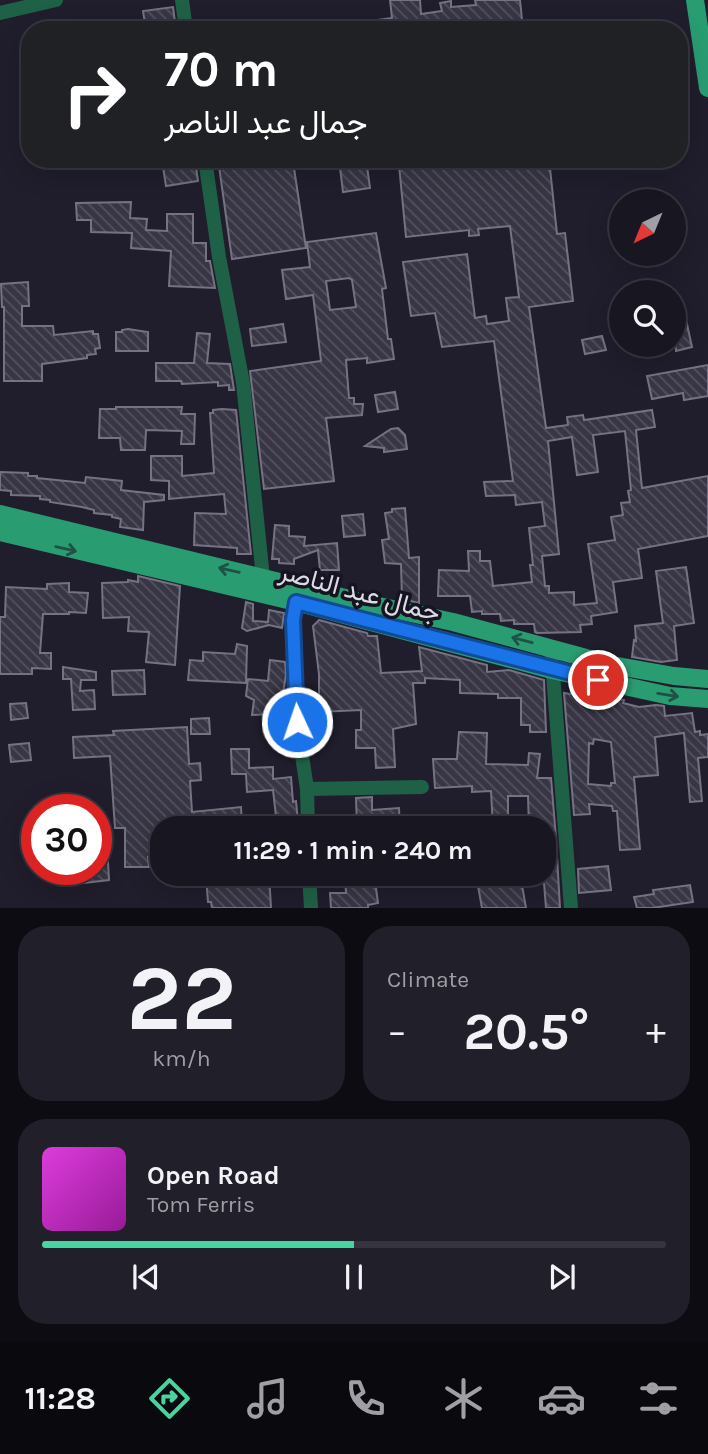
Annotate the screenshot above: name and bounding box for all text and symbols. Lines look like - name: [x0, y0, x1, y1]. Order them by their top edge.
- text: 70 m: [164, 41, 278, 98]
- icon: right: [49, 49, 140, 140]
- text: جمال عبد الناصر: [164, 104, 368, 141]
- north arrow: [609, 189, 686, 266]
- map controls: [609, 189, 686, 357]
- button: search: [609, 280, 686, 357]
- one-way arrow: [54, 543, 77, 556]
- street label: جمال عبد الناصر: [275, 555, 444, 628]
- one-way arrow: [218, 563, 241, 576]
- one-way arrow: [511, 633, 534, 646]
- pin: [568, 650, 628, 710]
- icon: arrive: [579, 661, 617, 699]
- position arrow: [260, 685, 334, 759]
- one-way arrow: [656, 689, 679, 702]
- speed limit sign: 30: [21, 794, 112, 885]
- text: 11:29 · 1 min · 240 m: [234, 835, 472, 866]
- text: 22: [126, 946, 237, 1052]
- text: Climate: [387, 966, 469, 993]
- text: 20.5°: [464, 1001, 590, 1062]
- text: −: [387, 1009, 407, 1054]
- text: +: [646, 1009, 666, 1054]
- text: km/h: [152, 1045, 211, 1072]
- text: Open Road: [147, 1160, 280, 1191]
- text: Tom Ferris: [147, 1191, 255, 1218]
- icon: previous: [127, 1258, 165, 1296]
- icon: pause: [335, 1258, 373, 1296]
- icon: next: [543, 1258, 581, 1296]
- icon: directions: [145, 1374, 194, 1423]
- icon: music: [243, 1374, 292, 1423]
- icon: phone: [341, 1374, 390, 1423]
- icon: climate: [439, 1374, 488, 1423]
- icon: car: [537, 1374, 586, 1423]
- icon: filters: [634, 1374, 683, 1423]
- text: 11:28: [24, 1380, 96, 1417]

